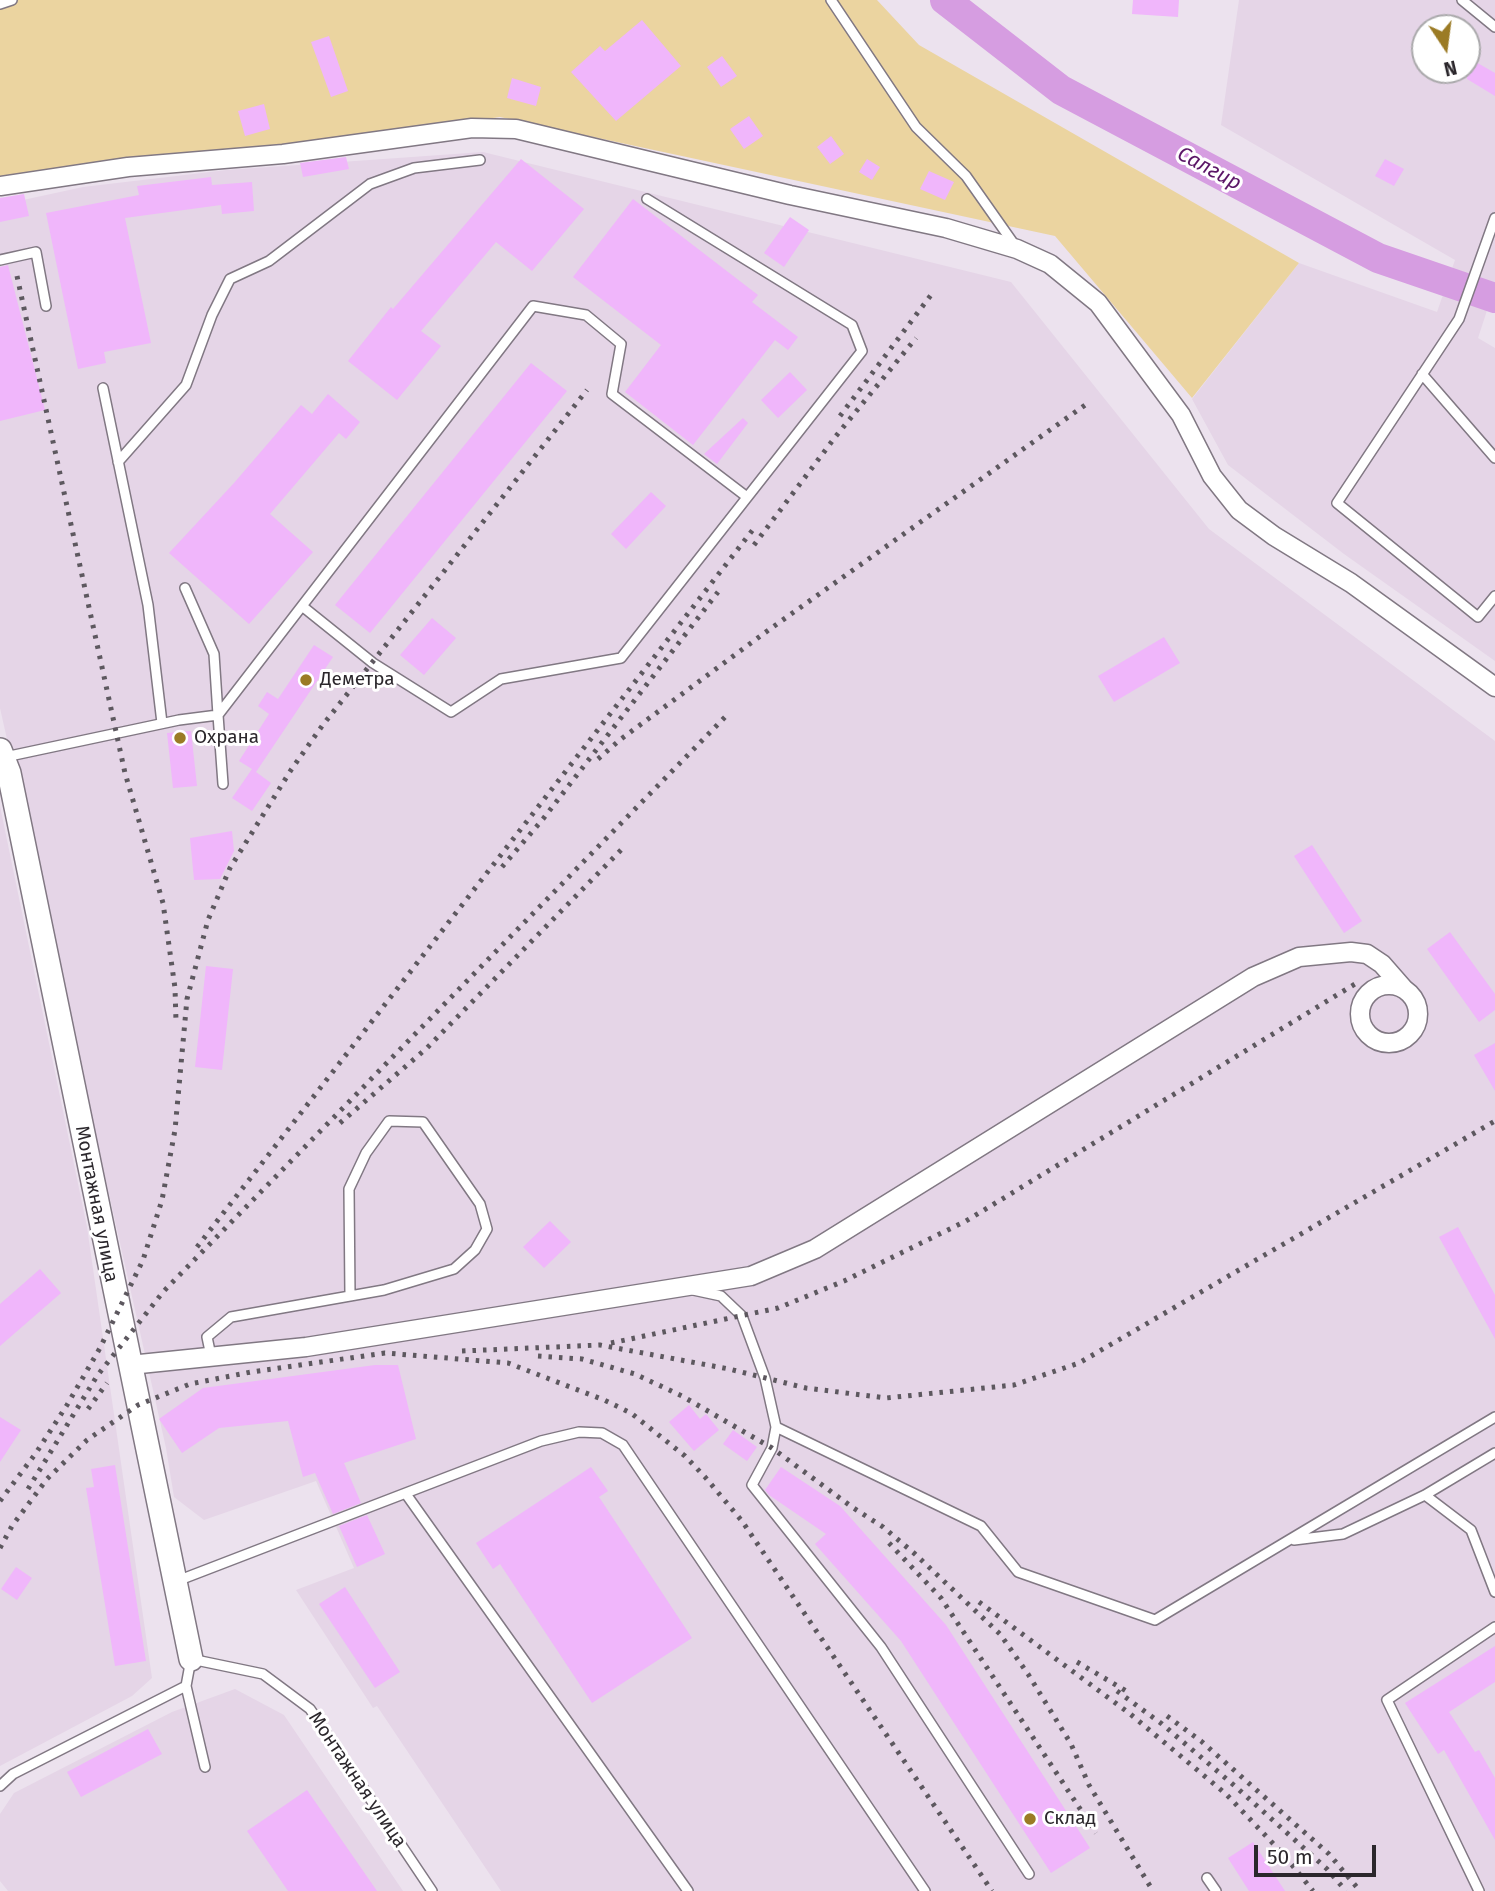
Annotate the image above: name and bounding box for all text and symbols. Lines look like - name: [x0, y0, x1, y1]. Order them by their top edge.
- north arrow: [1411, 14, 1481, 84]
- text: N: [1442, 55, 1459, 81]
- water label: Салгир: [1173, 142, 1245, 196]
- place label: Деметра: [320, 669, 395, 691]
- marker: Деметра: [298, 672, 314, 688]
- place label: Охрана: [194, 727, 259, 749]
- marker: Охрана: [172, 730, 188, 746]
- street label: Монтажная улица: [70, 1124, 122, 1284]
- street label: Монтажная улица: [303, 1708, 411, 1852]
- place label: Склад: [1044, 1808, 1096, 1830]
- marker: Склад: [1022, 1811, 1038, 1827]
- scale bar: [1257, 1832, 1380, 1876]
- text: 50 m: [1267, 1844, 1313, 1870]

